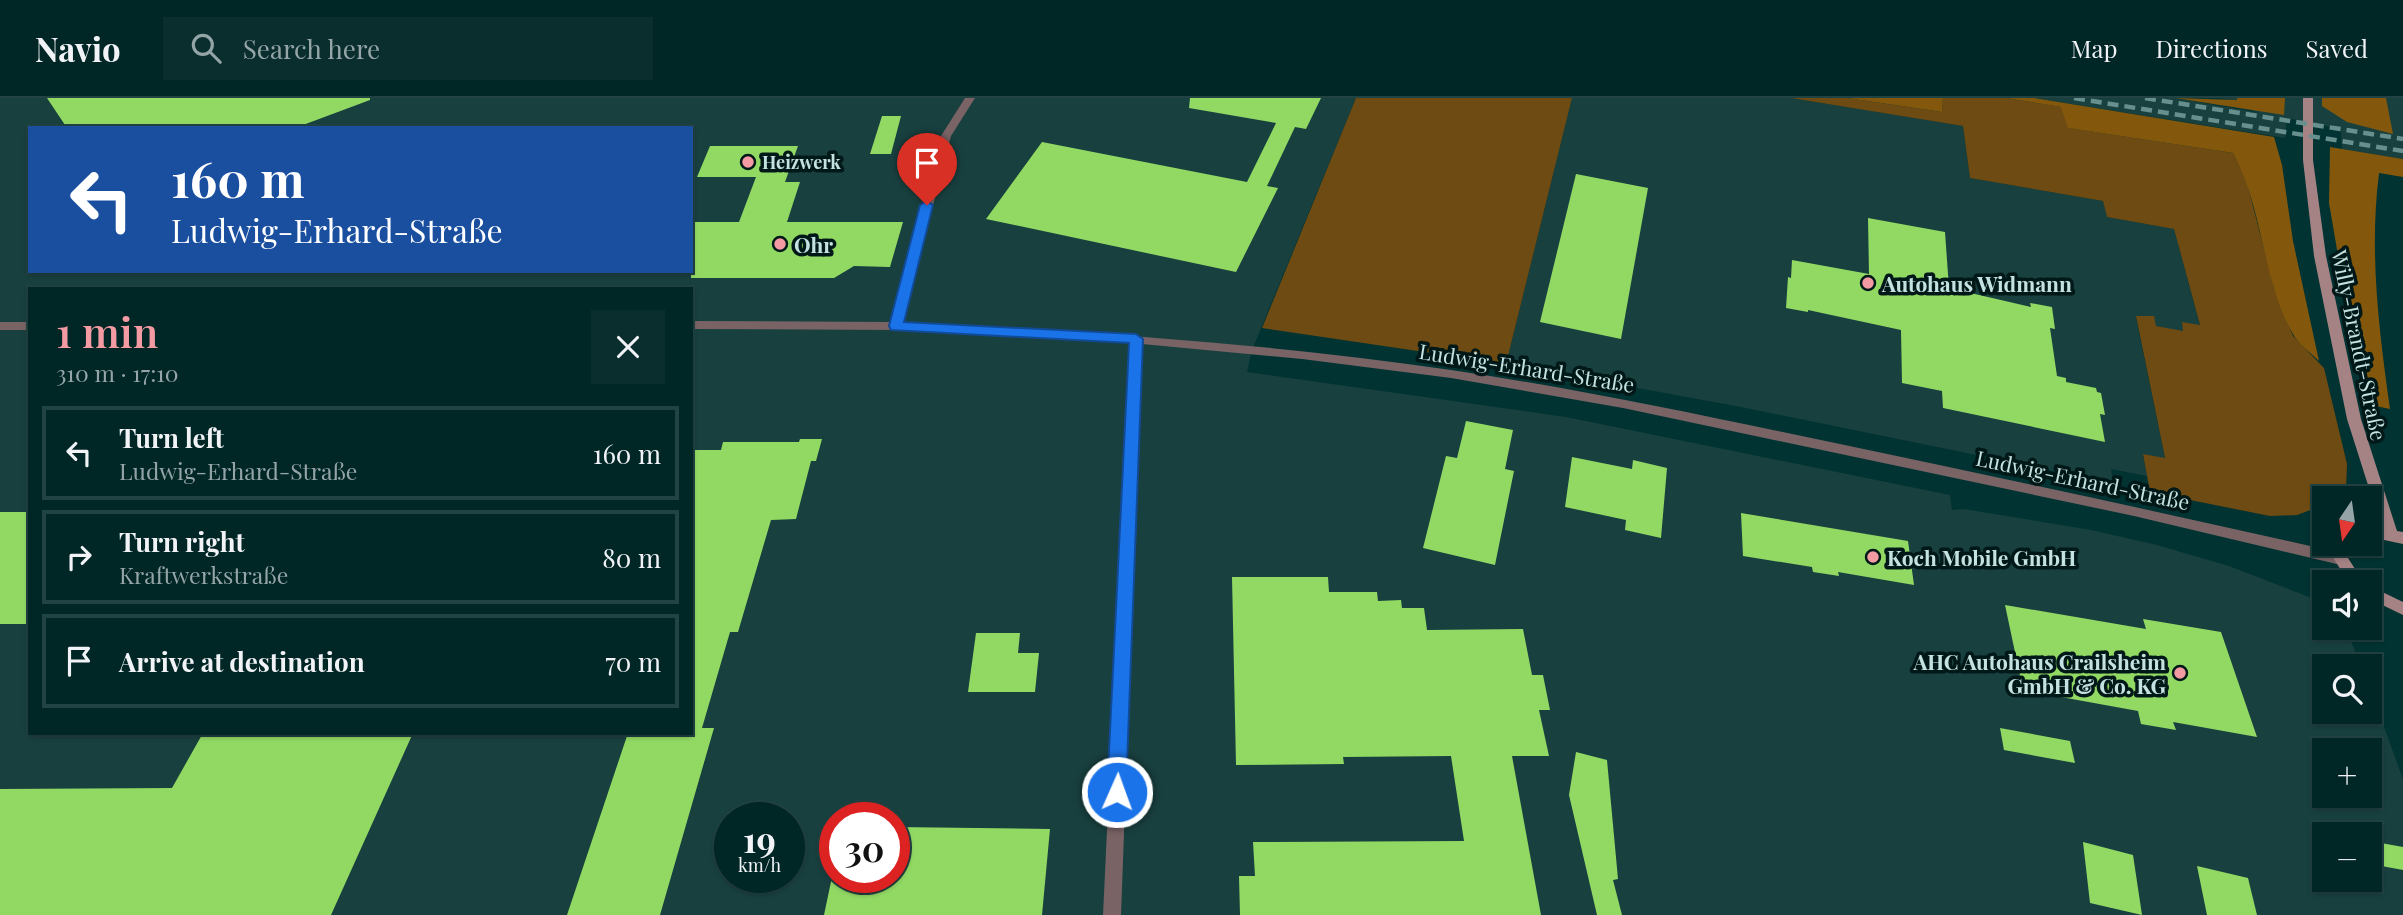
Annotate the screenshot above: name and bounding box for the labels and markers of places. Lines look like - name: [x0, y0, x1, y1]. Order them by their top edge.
- pin: [897, 133, 957, 205]
- place label: Heizwerk: [762, 150, 841, 174]
- marker: Heizwerk: [740, 154, 756, 170]
- place label: Ohr: [794, 230, 833, 258]
- marker: Ohr: [772, 236, 788, 252]
- place label: Autohaus Widmann: [1881, 269, 2072, 297]
- marker: Autohaus Widmann: [1860, 275, 1876, 291]
- place label: Koch Mobile GmbH: [1887, 543, 2077, 571]
- marker: Koch Mobile GmbH: [1865, 549, 1881, 565]
- place label: AHC Autohaus Crailsheim GmbH & Co. KG: [1913, 647, 2166, 699]
- marker: AHC Autohaus Crailsheim GmbH & Co. KG: [2172, 665, 2188, 681]

